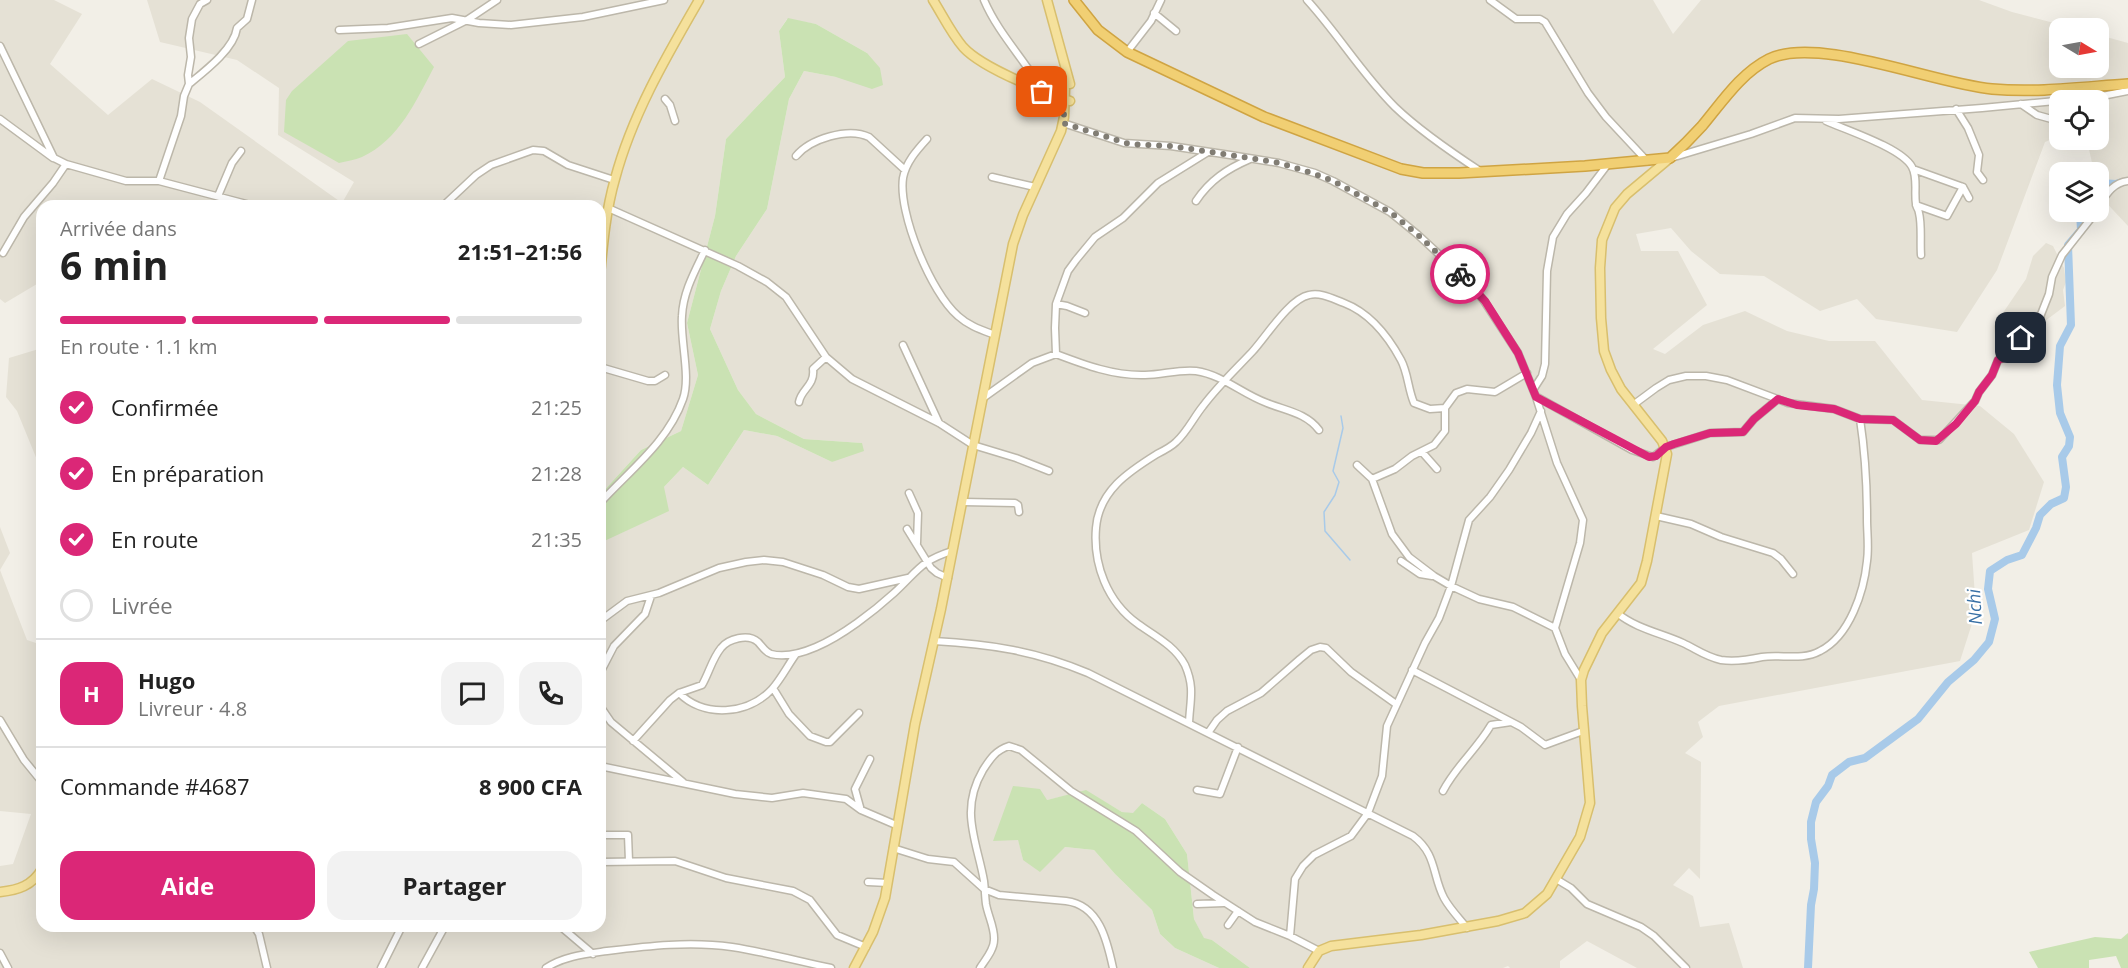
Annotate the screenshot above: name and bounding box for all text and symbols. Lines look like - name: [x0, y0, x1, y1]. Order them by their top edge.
- north arrow: [2049, 18, 2109, 78]
- map controls: [2049, 18, 2109, 222]
- pin: [1016, 66, 1067, 117]
- icon: bag: [1025, 75, 1058, 108]
- button: locate: [2049, 90, 2109, 150]
- button: layers: [2049, 162, 2109, 222]
- text: Arrivée dans: [60, 215, 177, 242]
- text: 21:51–21:56: [458, 236, 582, 266]
- text: 6 min: [60, 238, 168, 291]
- courier: [1430, 244, 1490, 304]
- icon: bike: [1444, 258, 1477, 291]
- pin: [1995, 312, 2046, 363]
- icon: home: [2004, 321, 2037, 354]
- text: En route · 1.1 km: [60, 333, 217, 360]
- icon: check: [60, 391, 93, 424]
- text: Confirmée: [111, 392, 219, 422]
- text: 21:25: [531, 394, 582, 421]
- icon: check: [60, 457, 93, 490]
- text: En préparation: [111, 458, 264, 488]
- text: 21:28: [531, 460, 582, 487]
- icon: check: [60, 523, 93, 556]
- text: En route: [111, 524, 198, 554]
- text: 21:35: [531, 526, 582, 553]
- water label: Nchi: [1961, 588, 1987, 625]
- text: Livrée: [111, 590, 173, 620]
- button: chat: [441, 662, 504, 725]
- button: phone: [519, 662, 582, 725]
- text: Hugo: [138, 665, 195, 695]
- text: H: [83, 678, 100, 708]
- text: Livreur · 4.8: [138, 695, 247, 722]
- text: Commande #4687: [60, 771, 250, 801]
- text: 8 900 CFA: [479, 771, 582, 801]
- button: Aide: [60, 851, 315, 920]
- button: Partager: [327, 851, 582, 920]

